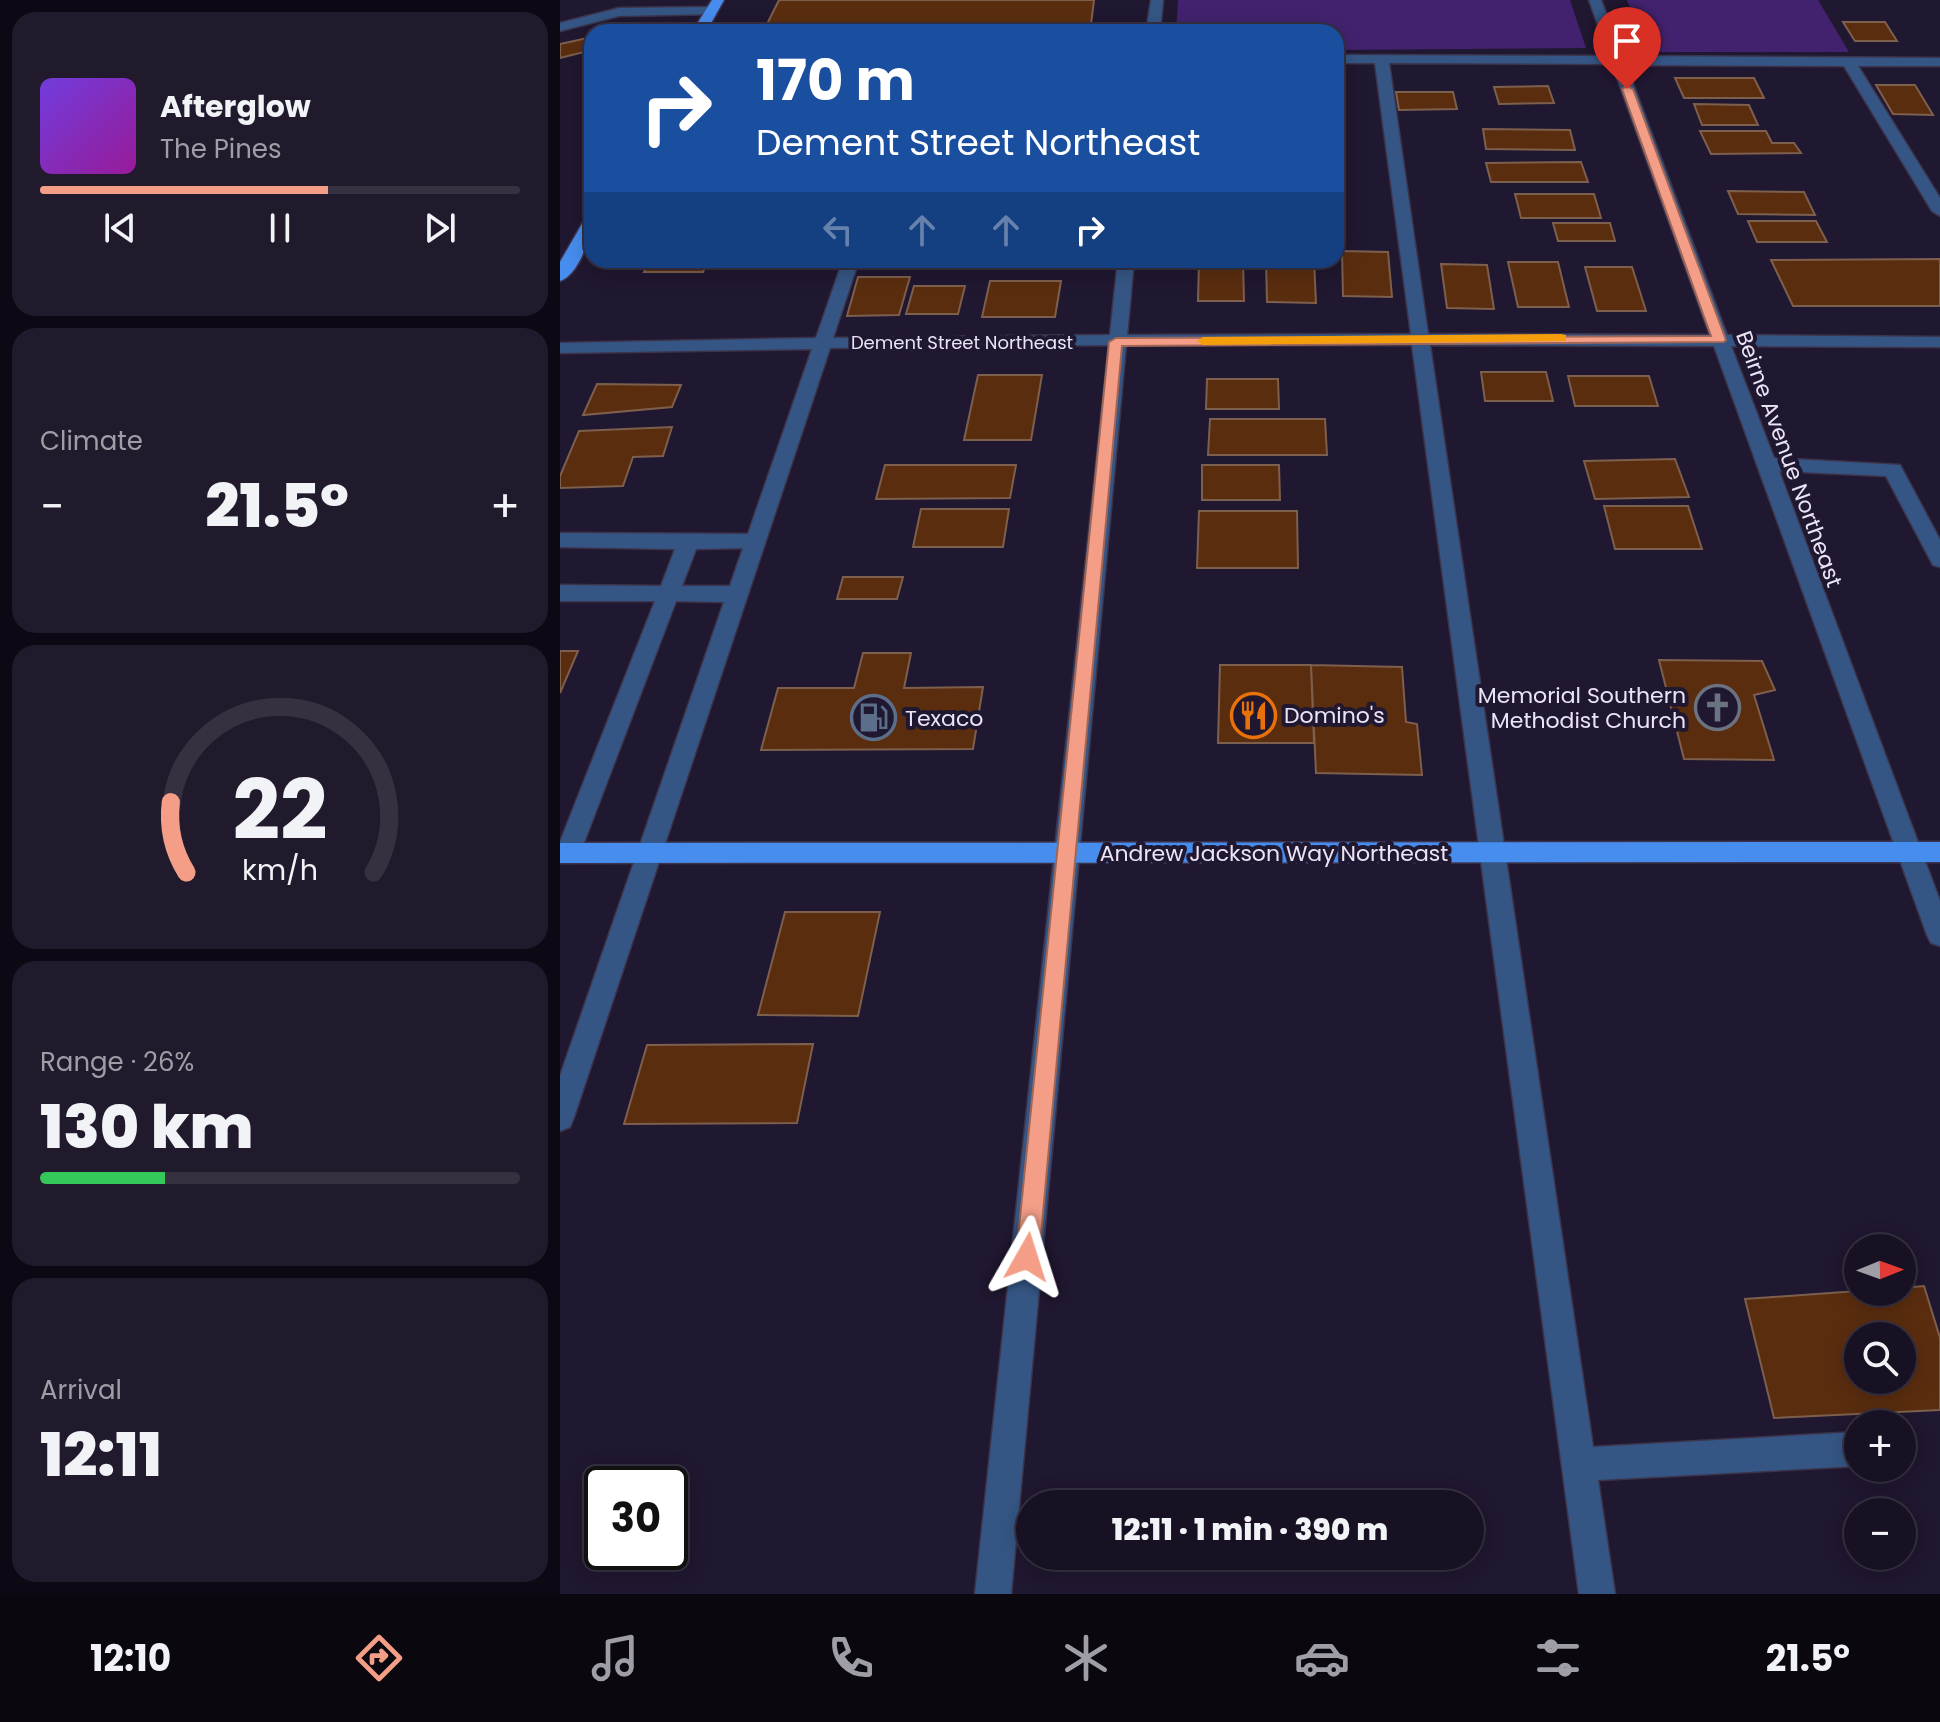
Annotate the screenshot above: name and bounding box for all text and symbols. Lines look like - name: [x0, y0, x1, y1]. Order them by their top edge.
- pin: [1593, 7, 1661, 89]
- icon: arrive: [1605, 19, 1649, 63]
- text: 170 m: [756, 41, 915, 120]
- icon: right: [624, 56, 728, 160]
- text: Afterglow: [160, 85, 311, 128]
- text: Dement Street Northeast: [756, 117, 1200, 168]
- text: The Pines: [160, 131, 282, 167]
- icon: previous: [98, 206, 142, 250]
- icon: pause: [258, 206, 302, 250]
- icon: next: [418, 206, 462, 250]
- icon: left: [816, 208, 860, 252]
- icon: ahead: [900, 208, 944, 252]
- icon: ahead: [984, 208, 1028, 252]
- icon: right: [1068, 208, 1112, 252]
- street label: Beirne Avenue Northeast: [1728, 327, 1850, 591]
- street label: Dement Street Northeast: [851, 330, 1073, 355]
- text: Climate: [40, 423, 143, 459]
- text: 21.5°: [205, 464, 349, 548]
- text: −: [40, 476, 64, 537]
- text: +: [490, 476, 520, 537]
- place label: Memorial Southern Methodist Church: [1478, 680, 1686, 736]
- church icon: Memorial Southern Methodist Church: [1693, 684, 1741, 732]
- restaurant icon: Domino's: [1229, 691, 1277, 739]
- fuel station icon: Texaco: [850, 694, 898, 742]
- place label: Domino's: [1284, 700, 1385, 731]
- place label: Texaco: [905, 703, 983, 734]
- text: 22: [232, 752, 328, 868]
- street label: Andrew Jackson Way Northeast: [1100, 838, 1448, 869]
- text: km/h: [242, 850, 318, 890]
- text: Range · 26%: [40, 1044, 194, 1080]
- text: 130 km: [40, 1085, 254, 1169]
- position arrow: [985, 1215, 1069, 1299]
- north arrow: [1844, 1234, 1916, 1306]
- map controls: [1844, 1234, 1916, 1570]
- button: search: [1844, 1322, 1916, 1394]
- text: Arrival: [40, 1372, 122, 1408]
- button: +: [1844, 1410, 1916, 1482]
- text: 12:11: [40, 1413, 162, 1497]
- speed limit sign: 30: [584, 1466, 688, 1570]
- button: −: [1844, 1498, 1916, 1570]
- text: 12:11 · 1 min · 390 m: [1112, 1508, 1388, 1551]
- icon: directions: [351, 1630, 407, 1686]
- icon: music: [587, 1630, 643, 1686]
- icon: phone: [823, 1630, 879, 1686]
- icon: climate: [1058, 1630, 1114, 1686]
- icon: car: [1294, 1630, 1350, 1686]
- icon: filters: [1530, 1630, 1586, 1686]
- text: 12:10: [90, 1633, 171, 1684]
- text: 21.5°: [1766, 1633, 1850, 1684]

